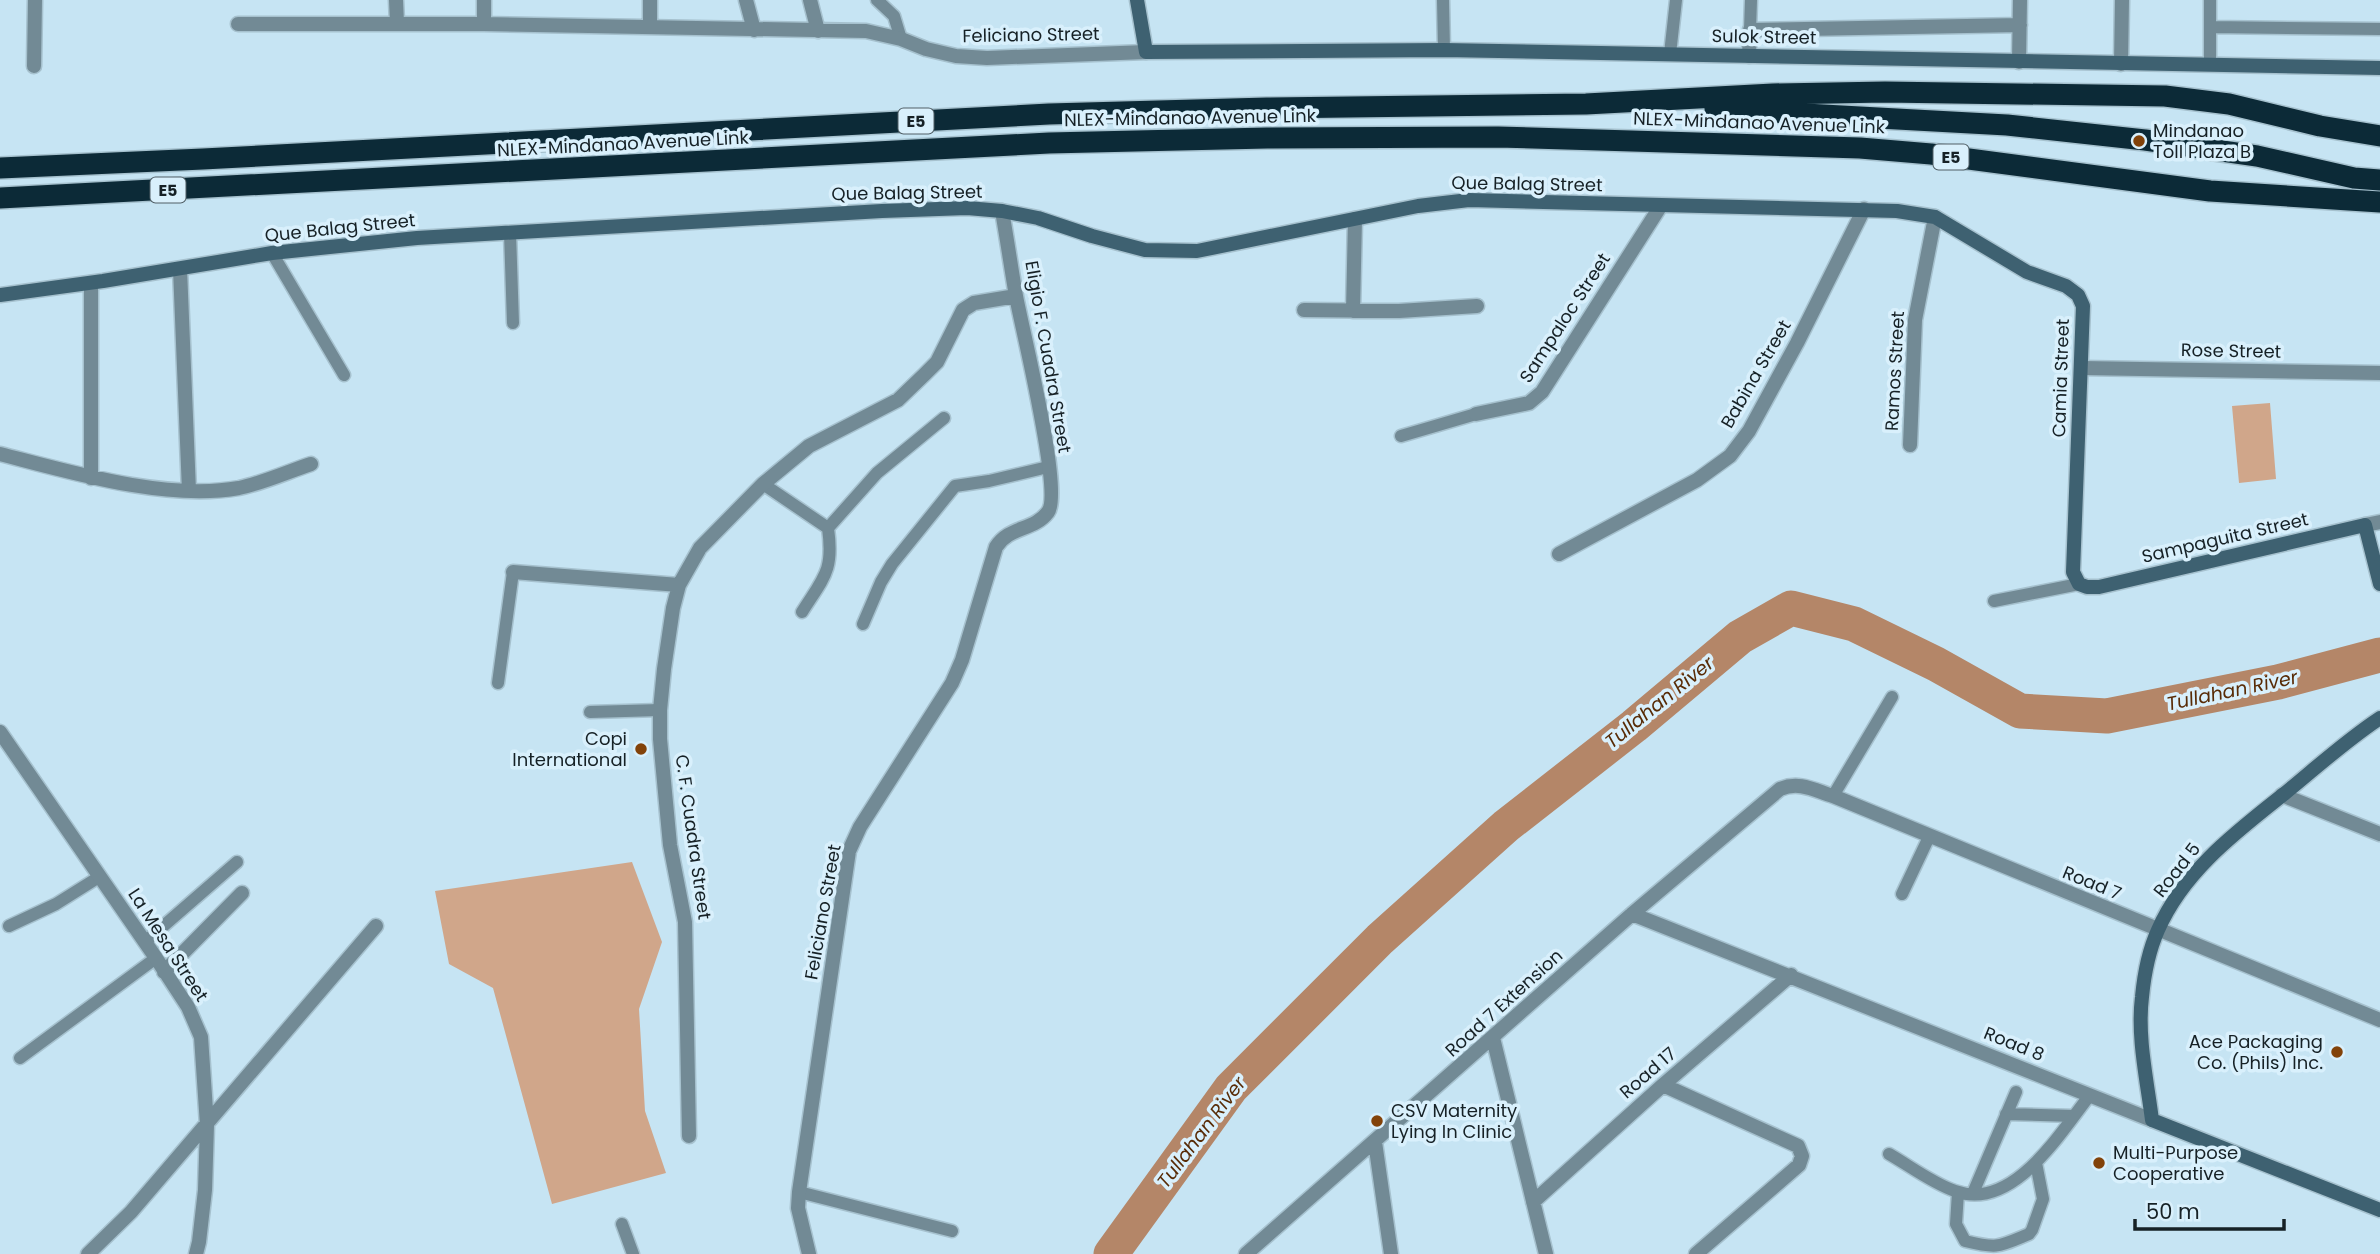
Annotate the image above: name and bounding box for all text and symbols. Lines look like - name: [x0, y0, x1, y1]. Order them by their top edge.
- street label: Feliciano Street: [962, 21, 1100, 48]
- street label: Sulok Street: [1711, 23, 1817, 50]
- street label: NLEX-Mindanao Avenue Link: [1064, 103, 1317, 132]
- street label: NLEX-Mindanao Avenue Link: [1633, 106, 1886, 139]
- road number: E5: [898, 108, 934, 134]
- place label: Mindanao Toll Plaza B: [2153, 118, 2251, 164]
- street label: NLEX-Mindanao Avenue Link: [497, 124, 750, 163]
- marker: Mindanao Toll Plaza B: [2131, 133, 2147, 149]
- road number: E5: [1934, 144, 1968, 169]
- street label: Que Balag Street: [1451, 170, 1603, 197]
- road number: E5: [150, 178, 186, 202]
- street label: Que Balag Street: [831, 179, 983, 206]
- street label: Que Balag Street: [263, 207, 416, 248]
- street label: Sampaloc Street: [1513, 248, 1616, 387]
- street label: Eligio F. Cuadra Street: [1019, 259, 1078, 455]
- street label: Ramos Street: [1879, 310, 1910, 432]
- street label: Babina Street: [1714, 315, 1797, 432]
- street label: Camia Street: [2046, 318, 2075, 438]
- street label: Rose Street: [2181, 337, 2281, 364]
- street label: Sampaguita Street: [2139, 506, 2311, 569]
- water label: Tullahan River: [1599, 649, 1720, 755]
- water label: Tullahan River: [2164, 663, 2301, 718]
- place label: Copi International: [512, 726, 627, 772]
- marker: Copi International: [633, 741, 649, 757]
- street label: C. F. Cuadra Street: [670, 753, 717, 921]
- street label: Road 5: [2147, 837, 2206, 902]
- street label: Feliciano Street: [798, 842, 847, 982]
- street label: Road 7: [2059, 859, 2126, 906]
- street label: La Mesa Street: [122, 883, 214, 1006]
- street label: Road 7 Extension: [1439, 943, 1568, 1062]
- street label: Road 8: [1980, 1020, 2048, 1067]
- place label: Ace Packaging Co. (Phils) Inc.: [2189, 1029, 2323, 1075]
- street label: Road 17: [1614, 1041, 1681, 1104]
- marker: Ace Packaging Co. (Phils) Inc.: [2329, 1044, 2345, 1060]
- water label: Tullahan River: [1151, 1070, 1253, 1194]
- place label: CSV Maternity Lying In Clinic: [1391, 1098, 1517, 1144]
- marker: CSV Maternity Lying In Clinic: [1369, 1113, 1385, 1129]
- place label: Multi-Purpose Cooperative: [2113, 1140, 2238, 1186]
- marker: Multi-Purpose Cooperative: [2091, 1155, 2107, 1171]
- scale bar: [2135, 1188, 2284, 1232]
- text: 50 m: [2146, 1197, 2200, 1226]

